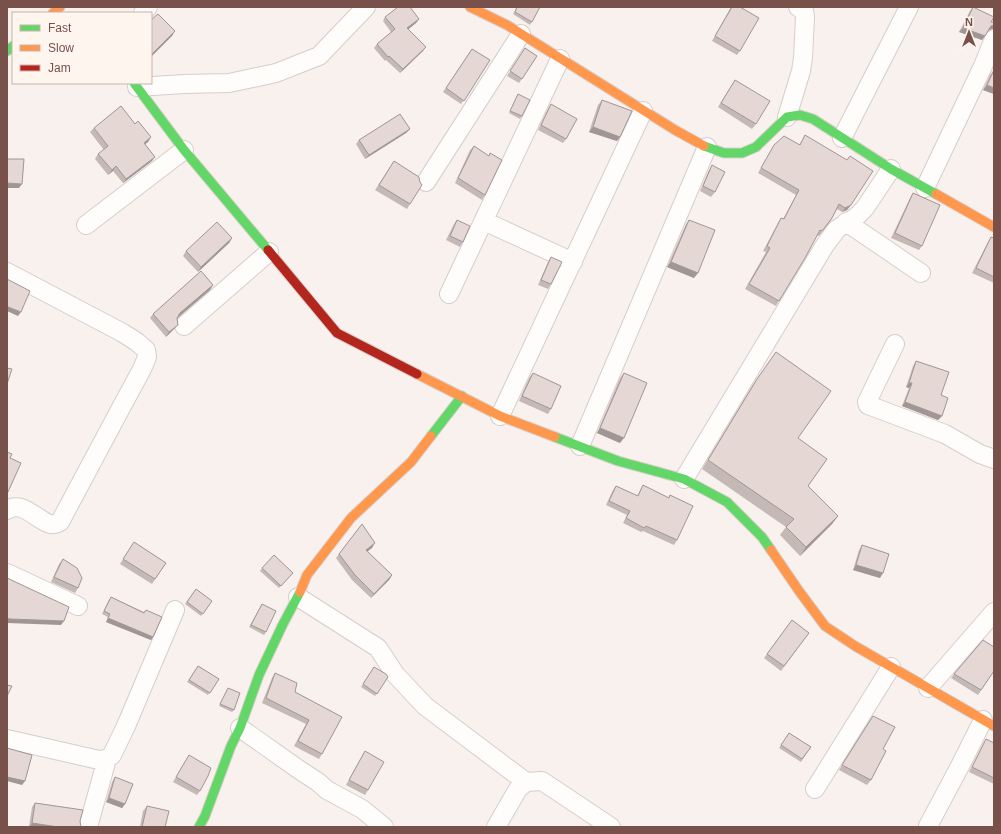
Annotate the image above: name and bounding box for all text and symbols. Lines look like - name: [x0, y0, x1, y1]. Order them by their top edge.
- legend: [12, 12, 152, 84]
- north arrow: [949, 12, 989, 52]
- text: N: [965, 16, 973, 28]
- text: Fast: [48, 21, 72, 35]
- text: Slow: [48, 41, 74, 55]
- text: Jam: [48, 61, 71, 75]

